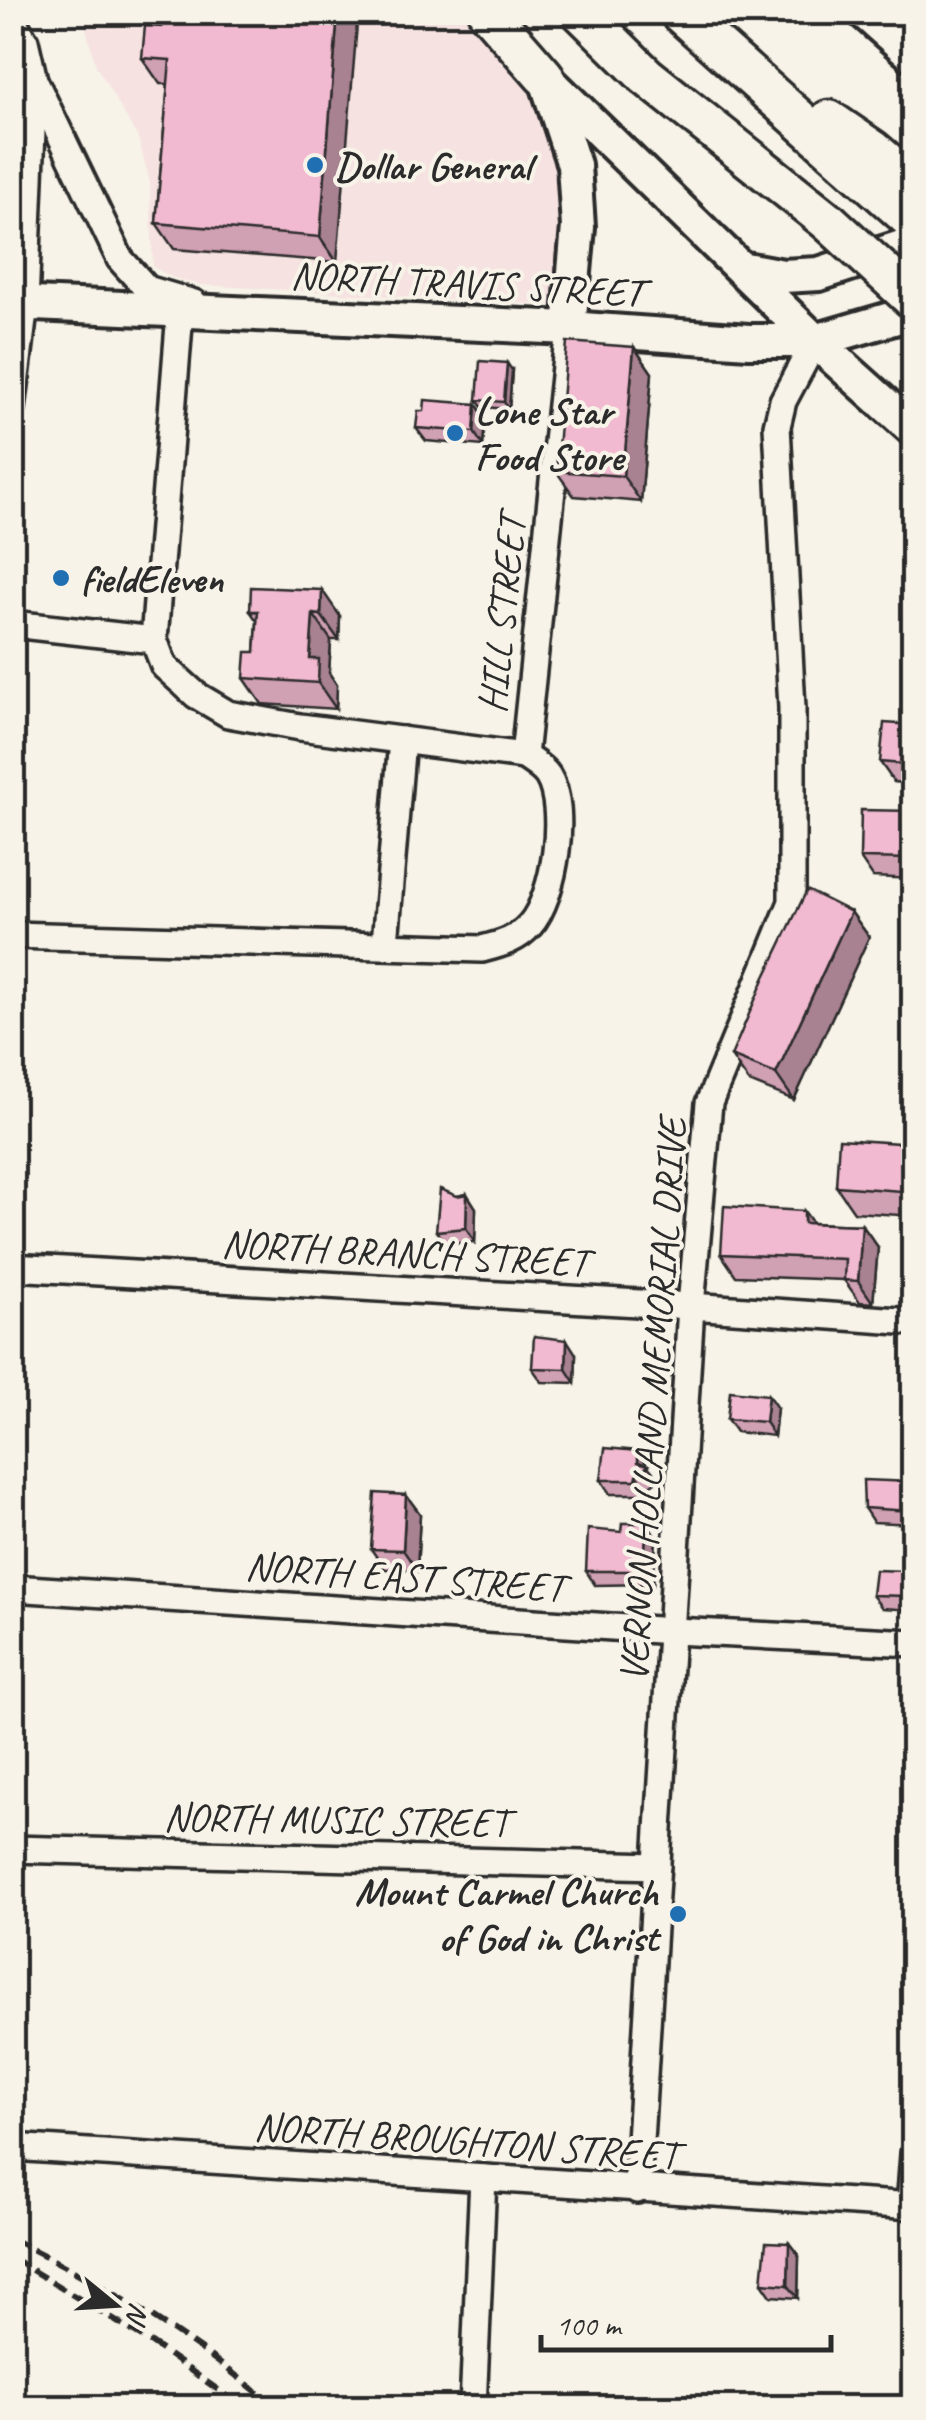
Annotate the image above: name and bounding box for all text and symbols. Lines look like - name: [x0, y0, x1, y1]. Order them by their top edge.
- place label: Dollar General: [335, 141, 538, 191]
- marker: Dollar General: [304, 154, 326, 176]
- street label: NORTH TRAVIS STREET: [289, 250, 654, 319]
- place label: Lone Star Food Store: [475, 386, 626, 482]
- marker: Lone Star Food Store: [444, 422, 466, 444]
- street label: HILL STREET: [467, 505, 538, 715]
- place label: fieldEleven: [81, 554, 224, 604]
- marker: fieldEleven: [50, 567, 72, 589]
- street label: VERNON HOLLAND MEMORIAL DRIVE: [608, 1112, 698, 1684]
- street label: NORTH BRANCH STREET: [220, 1218, 597, 1288]
- street label: NORTH EAST STREET: [244, 1541, 574, 1614]
- street label: NORTH MUSIC STREET: [163, 1792, 518, 1848]
- place label: Mount Carmel Church of God in Christ: [355, 1867, 662, 1963]
- marker: Mount Carmel Church of God in Christ: [667, 1903, 689, 1925]
- street label: NORTH BROUGHTON STREET: [253, 2101, 689, 2181]
- north arrow: [65, 2255, 165, 2355]
- scale bar: [541, 2290, 831, 2352]
- text: N: [118, 2299, 158, 2331]
- text: 100 m: [556, 2306, 623, 2344]

